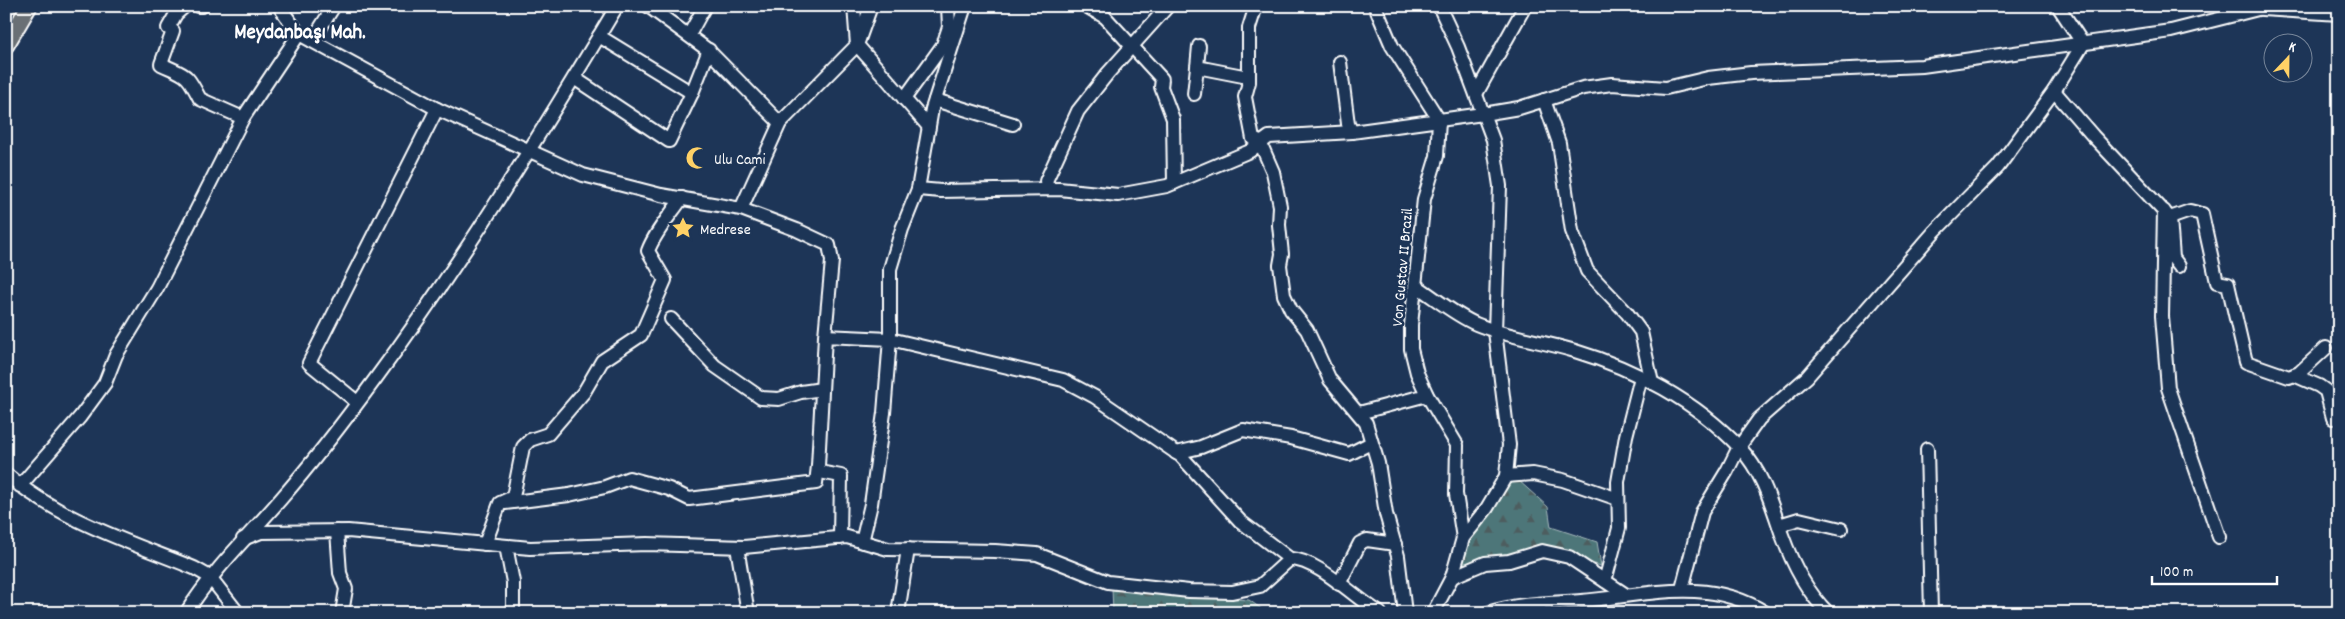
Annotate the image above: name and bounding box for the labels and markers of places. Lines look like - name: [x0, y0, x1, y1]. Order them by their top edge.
- mosque icon: Ulu Cami: [684, 145, 710, 171]
- place label: Ulu Cami: [714, 149, 765, 172]
- place icon: Medrese: [670, 215, 696, 241]
- place label: Medrese: [700, 219, 751, 242]

